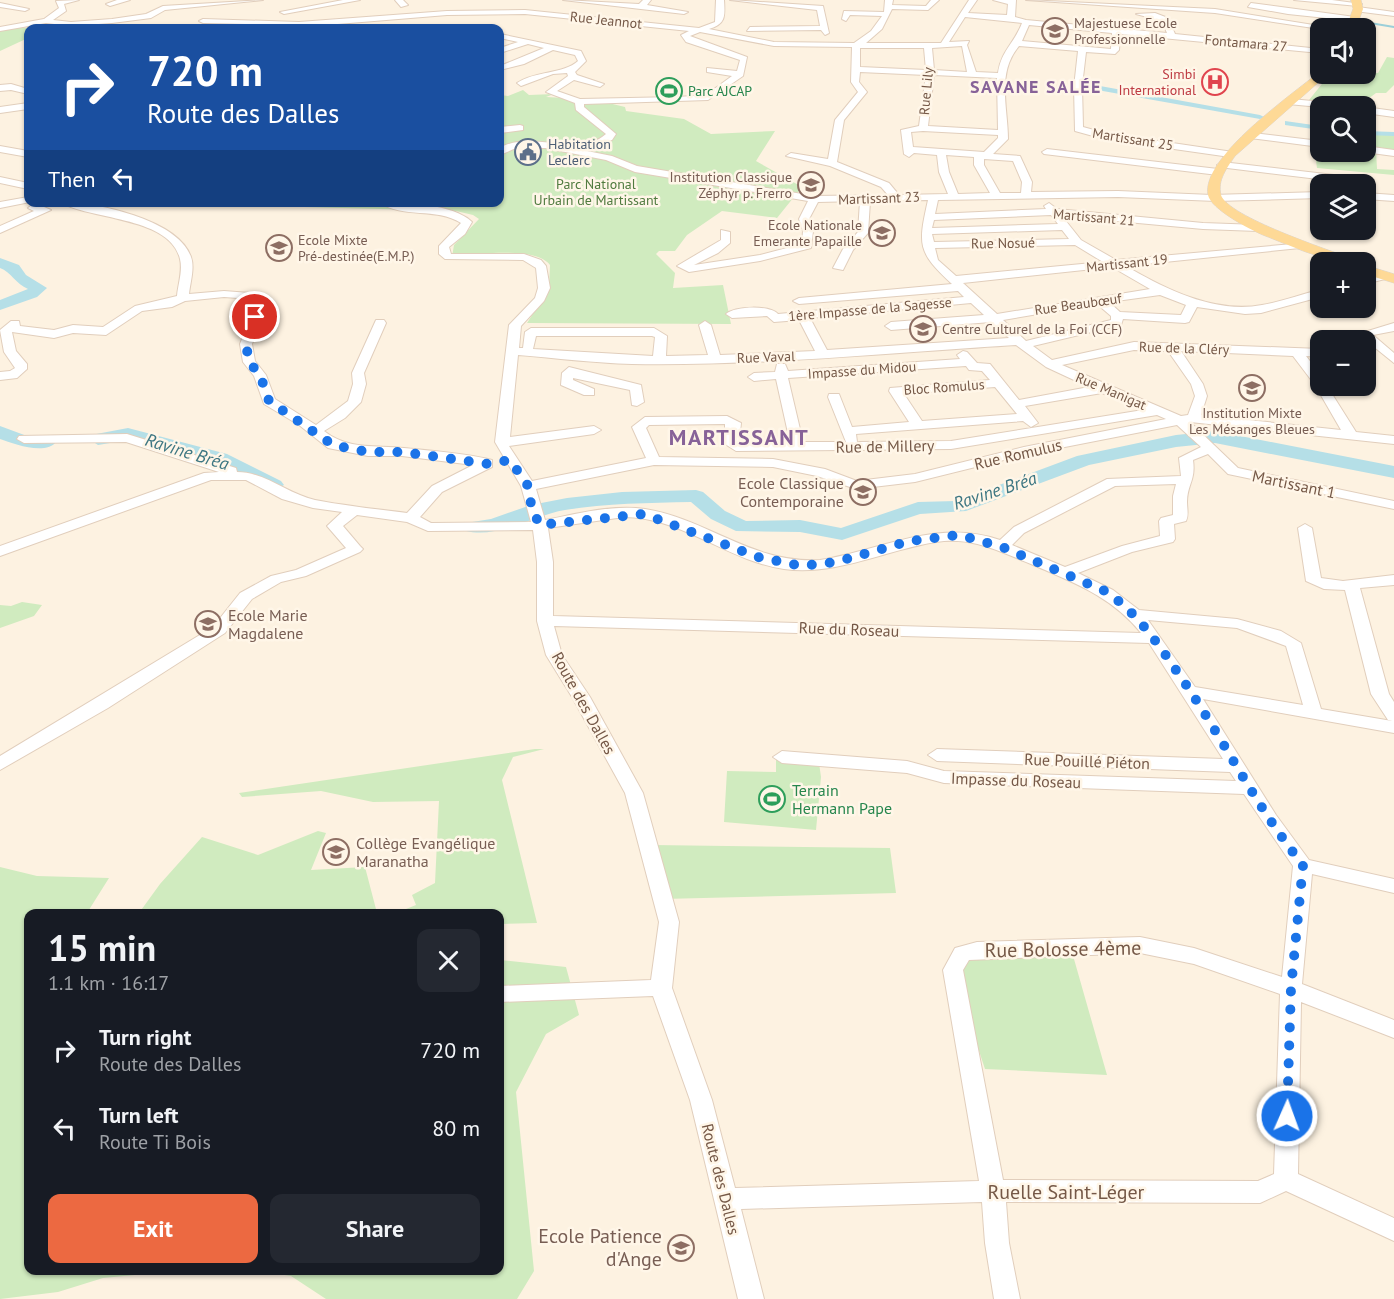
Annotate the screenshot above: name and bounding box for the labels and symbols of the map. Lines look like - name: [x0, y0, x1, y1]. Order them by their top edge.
- street label: Rue Jeannot: [569, 7, 643, 33]
- place label: Majestuese Ecole Professionnelle: [1074, 14, 1177, 48]
- school or university icon: Majestuese Ecole Professionnelle: [1040, 16, 1070, 46]
- street label: Fontamara 27: [1204, 30, 1288, 56]
- place label: Simbi International: [1119, 65, 1196, 99]
- street label: Rue Lily: [915, 66, 937, 116]
- hospital icon: Simbi International: [1200, 67, 1230, 97]
- district label: SAVANE SALÉE: [970, 75, 1102, 98]
- sports icon: Parc AJCAP: [654, 76, 684, 106]
- place label: Parc AJCAP: [688, 82, 752, 100]
- street label: Martissant 25: [1091, 124, 1175, 154]
- place label: Habitation Leclerc: [548, 135, 611, 169]
- public building icon: Habitation Leclerc: [513, 137, 543, 167]
- place label: Institution Classique Zéphyr p. Frerro: [669, 168, 792, 202]
- school or university icon: Institution Classique Zéphyr p. Frerro: [796, 170, 826, 200]
- park label: Parc National Urbain de Martissant: [534, 175, 659, 209]
- street label: Martissant 23: [838, 188, 920, 208]
- street label: Martissant 21: [1052, 204, 1136, 230]
- place label: Ecole Nationale Emerante Papaille: [753, 216, 862, 250]
- school or university icon: Ecole Nationale Emerante Papaille: [867, 218, 897, 248]
- place label: Ecole Mixte Pré-destinée(E.M.P.): [298, 231, 415, 265]
- school or university icon: Ecole Mixte Pré-destinée(E.M.P.): [264, 233, 294, 263]
- street label: Rue Nosué: [971, 233, 1035, 253]
- street label: Martissant 19: [1085, 250, 1169, 276]
- street label: Rue Beaubœuf: [1033, 289, 1123, 319]
- pin: [229, 291, 280, 342]
- street label: 1ère Impasse de la Sagesse: [788, 293, 952, 325]
- school or university icon: Centre Culturel de la Foi (CCF): [908, 314, 938, 344]
- place label: Centre Culturel de la Foi (CCF): [942, 320, 1122, 338]
- street label: Rue de la Cléry: [1139, 337, 1230, 359]
- street label: Rue Vaval: [737, 347, 795, 367]
- street label: Impasse du Midou: [807, 357, 917, 383]
- street label: Rue Manigat: [1073, 368, 1149, 414]
- school or university icon: Institution Mixte Les Mésanges Bleues: [1237, 373, 1267, 403]
- street label: Bloc Romulus: [903, 375, 985, 399]
- place label: Institution Mixte Les Mésanges Bleues: [1189, 404, 1315, 438]
- district label: MARTISSANT: [669, 423, 809, 451]
- water label: Ravine Bréa: [142, 428, 232, 475]
- street label: Rue Romulus: [972, 434, 1064, 474]
- street label: Rue de Millery: [835, 435, 935, 457]
- street label: Martissant 1: [1250, 465, 1338, 503]
- water label: Ravine Bréa: [950, 466, 1040, 515]
- place label: Ecole Classique Contemporaine: [738, 473, 844, 511]
- school or university icon: Ecole Classique Contemporaine: [848, 477, 878, 507]
- place label: Ecole Marie Magdalene: [228, 605, 308, 643]
- school or university icon: Ecole Marie Magdalene: [193, 609, 223, 639]
- street label: Rue du Roseau: [798, 617, 900, 641]
- street label: Route des Dalles: [548, 648, 620, 758]
- street label: Rue Pouillé Piéton: [1024, 749, 1150, 773]
- street label: Impasse du Roseau: [951, 768, 1081, 792]
- place label: Terrain Hermann Pape: [792, 780, 892, 818]
- sports icon: Terrain Hermann Pape: [757, 784, 787, 814]
- place label: Collège Evangélique Maranatha: [356, 833, 495, 871]
- school or university icon: Collège Evangélique Maranatha: [321, 837, 351, 867]
- street label: Rue Bolosse 4ème: [984, 935, 1142, 963]
- position arrow: [1255, 1084, 1319, 1148]
- street label: Route des Dalles: [698, 1121, 745, 1237]
- street label: Ruelle Saint-Léger: [988, 1179, 1145, 1205]
- place label: Ecole Patience d'Ange: [538, 1223, 662, 1272]
- school or university icon: Ecole Patience d'Ange: [666, 1233, 696, 1263]

